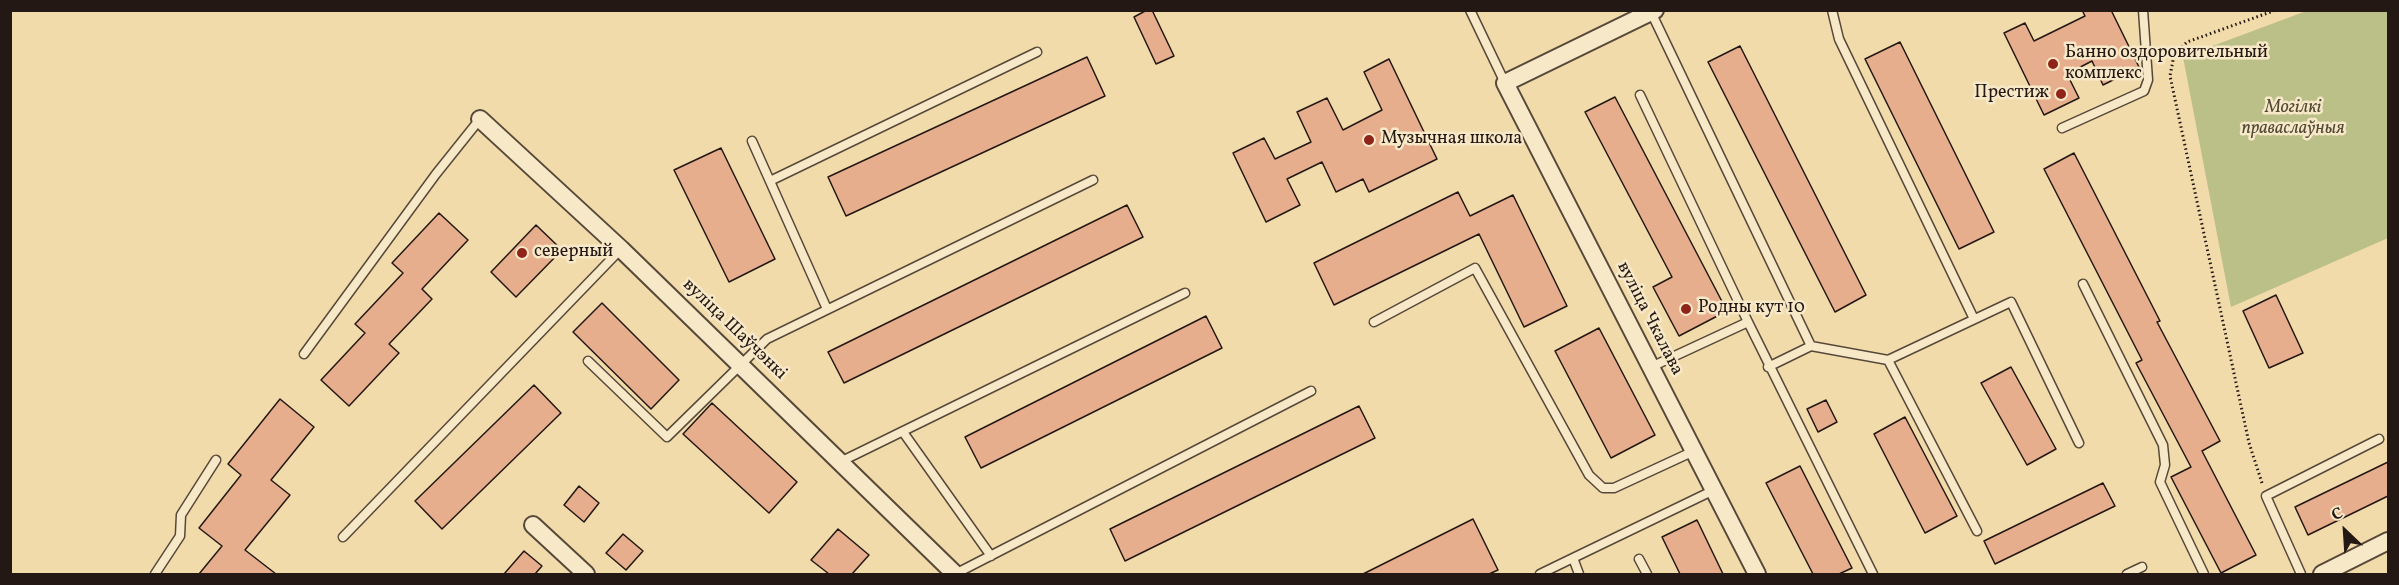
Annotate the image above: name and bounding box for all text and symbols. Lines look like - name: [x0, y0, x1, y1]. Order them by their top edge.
- place label: Банно оздоровительный комплекс: [2065, 43, 2268, 86]
- marker: Банно оздоровительный комплекс: [2046, 57, 2060, 71]
- place label: Престиж: [1974, 83, 2049, 105]
- marker: Престиж: [2054, 87, 2068, 101]
- park label: Могілкі праваслаўныя: [2242, 98, 2344, 140]
- place label: Музычная школа: [1381, 129, 1522, 151]
- marker: Музычная школа: [1362, 133, 1376, 147]
- place label: северный: [534, 242, 613, 264]
- marker: северный: [515, 246, 529, 260]
- street label: вуліца Чкалава: [1611, 259, 1687, 379]
- street label: вуліца Шаўчэнкі: [677, 275, 791, 385]
- place label: Родны кут 10: [1698, 298, 1805, 320]
- marker: Родны кут 10: [1679, 302, 1693, 316]
- north arrow: [2315, 501, 2375, 561]
- text: С: [2328, 503, 2347, 527]

